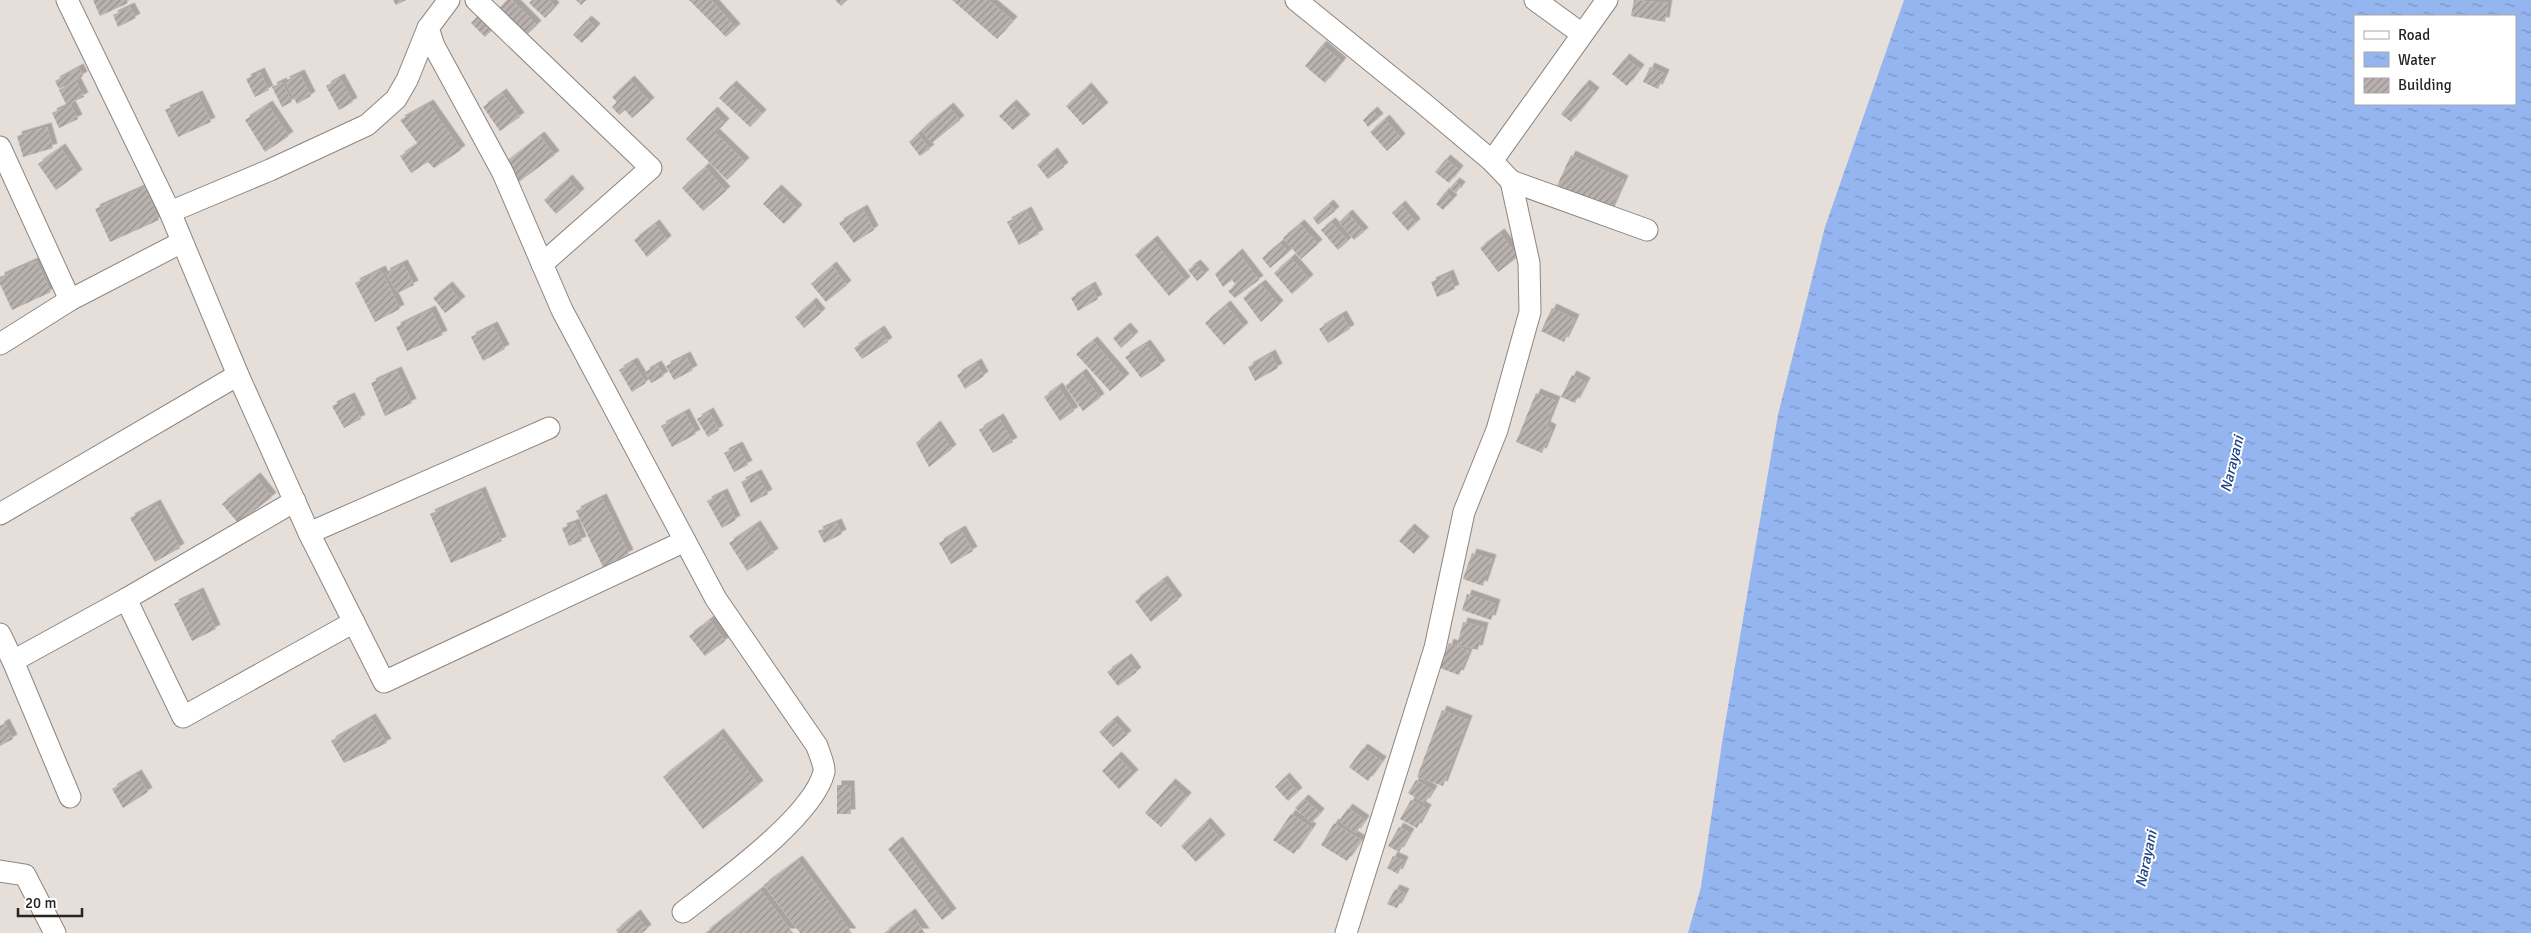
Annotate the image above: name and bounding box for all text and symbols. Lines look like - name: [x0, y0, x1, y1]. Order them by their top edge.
- legend: [2354, 15, 2516, 105]
- text: Road: [2398, 26, 2430, 44]
- text: Water: [2398, 51, 2436, 69]
- text: Building: [2398, 76, 2452, 94]
- water label: Narayani: [2216, 432, 2248, 494]
- water label: Narayani: [2131, 827, 2161, 889]
- scale bar: [18, 886, 81, 918]
- text: 20 m: [25, 894, 56, 912]

